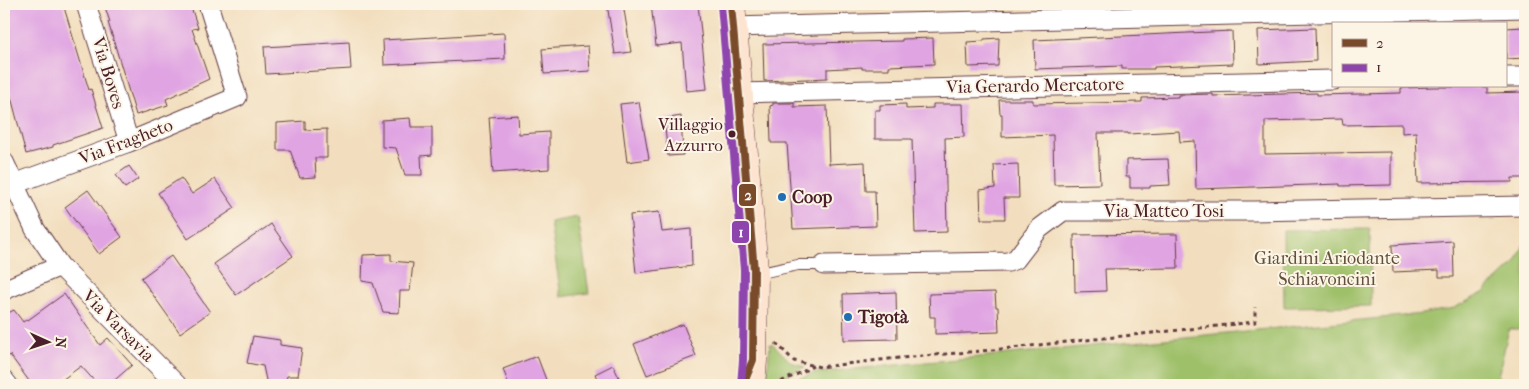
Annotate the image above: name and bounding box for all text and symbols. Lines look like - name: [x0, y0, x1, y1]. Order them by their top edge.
- legend: [1332, 22, 1506, 88]
- street label: Via Boves: [87, 34, 129, 112]
- text: 2: [1376, 34, 1384, 52]
- text: 1: [1376, 58, 1381, 76]
- street label: Via Gerardo Mercatore: [945, 74, 1124, 98]
- street label: Via Fragheto: [75, 114, 176, 170]
- place label: Villaggio Azzurro: [657, 114, 723, 155]
- marker: Villaggio Azzurro: [727, 129, 737, 139]
- line badge: 2: [738, 183, 757, 207]
- text: 2: [744, 187, 752, 204]
- place label: Coop: [792, 187, 832, 208]
- marker: Coop: [776, 191, 788, 203]
- street label: Via Matteo Tosi: [1103, 201, 1225, 222]
- line badge: 1: [731, 220, 750, 244]
- text: 1: [739, 224, 744, 241]
- park label: Giardini Ariodante Schiavoncini: [1254, 248, 1400, 290]
- street label: Via Varsavia: [77, 285, 159, 367]
- place label: Tigotà: [857, 307, 909, 328]
- marker: Tigotà: [842, 311, 854, 323]
- north arrow: [22, 316, 72, 366]
- text: N: [52, 337, 69, 349]

